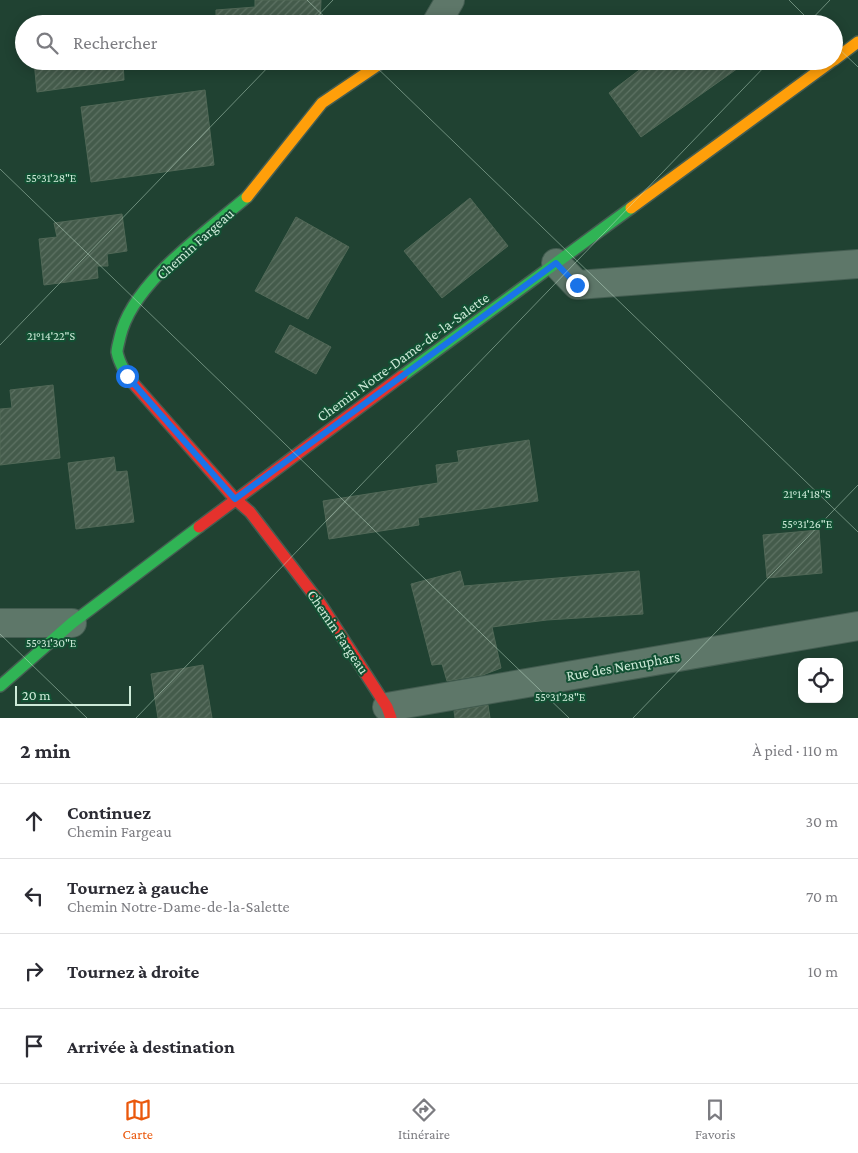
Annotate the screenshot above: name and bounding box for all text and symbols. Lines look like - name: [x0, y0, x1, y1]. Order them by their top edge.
- search box: [15, 15, 843, 70]
- icon: search: [33, 29, 61, 57]
- text: Rechercher: [73, 32, 157, 53]
- text: 55°31'28"E: [26, 171, 77, 185]
- street label: Chemin Fargeau: [153, 205, 237, 284]
- route end: [566, 274, 589, 297]
- street label: Chemin Notre-Dame-de-la-Salette: [314, 289, 492, 425]
- text: 21°14'22"S: [27, 329, 75, 343]
- route start: [116, 365, 139, 388]
- text: 21°14'18"S: [783, 487, 831, 501]
- text: 55°31'26"E: [782, 517, 833, 531]
- street label: Chemin Fargeau: [303, 587, 372, 678]
- text: 55°31'30"E: [26, 636, 77, 650]
- street label: Rue des Nenuphars: [565, 648, 681, 685]
- map controls: [798, 658, 843, 703]
- button: locate: [798, 658, 843, 703]
- scale bar: [15, 683, 131, 706]
- text: 20 m: [22, 687, 50, 703]
- text: 55°31'28"E: [535, 690, 586, 704]
- text: 2 min: [20, 739, 71, 763]
- text: À pied · 110 m: [753, 742, 838, 759]
- text: Continuez: [67, 802, 151, 823]
- icon: ahead: [20, 807, 48, 835]
- text: 30 m: [806, 813, 838, 830]
- text: Chemin Fargeau: [67, 823, 172, 840]
- text: Tournez à gauche: [67, 877, 209, 898]
- icon: left: [20, 882, 48, 910]
- text: 70 m: [806, 888, 838, 905]
- text: Chemin Notre-Dame-de-la-Salette: [67, 898, 289, 915]
- icon: right: [20, 957, 48, 985]
- text: Tournez à droite: [67, 961, 199, 982]
- text: 10 m: [808, 963, 838, 980]
- icon: arrive: [20, 1032, 48, 1060]
- text: Arrivée à destination: [67, 1036, 235, 1057]
- tab: Carte: [123, 1096, 153, 1142]
- tab: Itinéraire: [398, 1096, 450, 1142]
- tab: Favoris: [695, 1096, 735, 1142]

